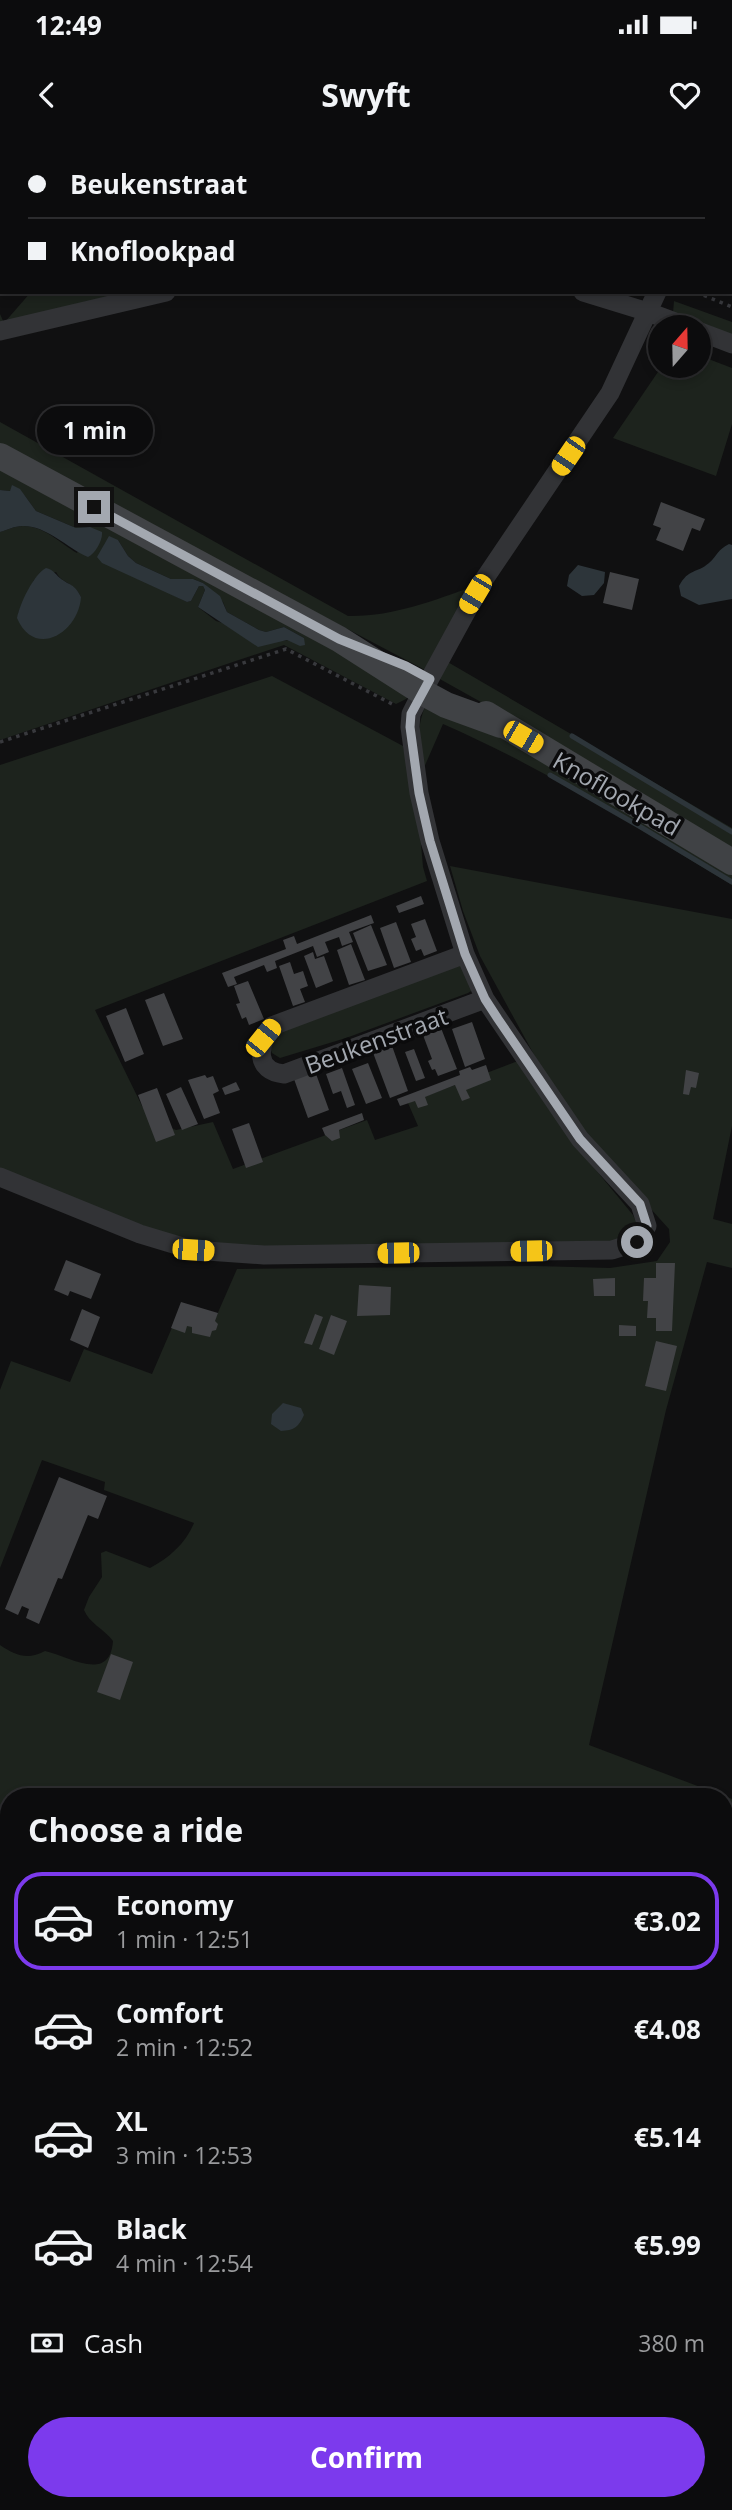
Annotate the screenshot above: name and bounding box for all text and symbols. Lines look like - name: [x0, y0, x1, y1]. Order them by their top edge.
- text: 12:49: [35, 7, 102, 43]
- text: Swyft: [321, 73, 411, 116]
- icon: back: [28, 76, 66, 114]
- icon: heart: [666, 76, 704, 114]
- text: Beukenstraat: [70, 166, 247, 202]
- text: Knoflookpad: [70, 233, 235, 269]
- north arrow: [648, 315, 710, 378]
- map controls: [648, 315, 711, 378]
- callout: 1 min: [36, 406, 152, 454]
- text: 1 min: [63, 414, 127, 446]
- car: [548, 433, 589, 479]
- route end: [78, 491, 110, 523]
- car: [456, 571, 495, 617]
- car: [500, 717, 547, 757]
- street label: Knoflookpad: [547, 743, 687, 843]
- street label: Beukenstraat: [300, 999, 452, 1081]
- car: [242, 1015, 285, 1061]
- route start: [621, 1226, 653, 1258]
- car: [172, 1238, 215, 1262]
- car: [510, 1240, 553, 1262]
- car: [377, 1242, 420, 1264]
- text: Choose a ride: [28, 1808, 243, 1851]
- text: Economy: [116, 1887, 234, 1923]
- icon: car: [32, 1890, 95, 1953]
- text: €3.02: [634, 1903, 701, 1939]
- text: 1 min · 12:51: [116, 1923, 253, 1955]
- text: Comfort: [116, 1995, 223, 2031]
- icon: car: [32, 1998, 95, 2061]
- text: €4.08: [634, 2011, 701, 2047]
- text: 2 min · 12:52: [116, 2031, 253, 2063]
- text: XL: [116, 2103, 148, 2139]
- icon: car: [32, 2106, 95, 2169]
- text: €5.14: [634, 2119, 701, 2155]
- text: 3 min · 12:53: [116, 2139, 253, 2171]
- text: Black: [116, 2211, 187, 2247]
- icon: car: [32, 2214, 95, 2277]
- text: €5.99: [634, 2227, 701, 2263]
- text: 4 min · 12:54: [116, 2247, 253, 2279]
- icon: cash: [28, 2324, 66, 2362]
- text: Cash: [84, 2325, 143, 2361]
- text: 380 m: [638, 2327, 705, 2359]
- button: Confirm: [28, 2417, 705, 2497]

